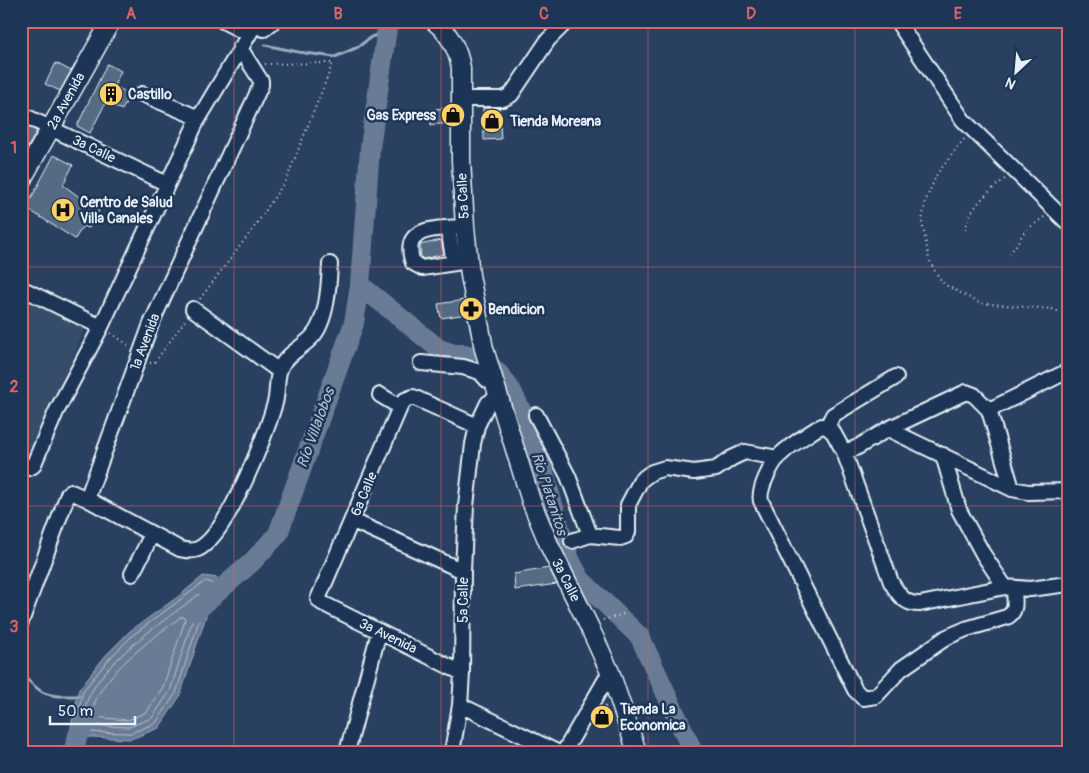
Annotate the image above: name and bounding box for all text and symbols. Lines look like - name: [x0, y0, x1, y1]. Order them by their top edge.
- text: A: [126, 4, 137, 24]
- text: B: [333, 4, 343, 24]
- text: C: [539, 4, 549, 24]
- text: D: [746, 4, 756, 24]
- text: E: [954, 4, 963, 24]
- north arrow: [992, 48, 1042, 98]
- street label: 2a Avenida: [43, 70, 89, 132]
- text: N: [1003, 74, 1019, 93]
- building icon: Castillo: [98, 81, 124, 107]
- place label: Castillo: [128, 86, 172, 103]
- shop icon: Gas Express: [440, 102, 466, 128]
- place label: Gas Express: [367, 107, 437, 124]
- shop icon: Tienda Moreana: [479, 108, 505, 134]
- place label: Tienda Moreana: [509, 113, 601, 130]
- street label: 3a Calle: [70, 131, 119, 167]
- text: 1: [11, 138, 17, 158]
- street label: 5a Calle: [453, 173, 473, 219]
- place label: Centro de Salud Villa Canales: [80, 194, 173, 227]
- hospital icon: Centro de Salud Villa Canales: [50, 197, 76, 223]
- pharmacy icon: Bendicion: [458, 296, 484, 322]
- place label: Bendicion: [488, 301, 545, 318]
- street label: 1a Avenida: [126, 311, 164, 373]
- text: 2: [10, 377, 19, 397]
- water label: Río Villalobos: [293, 383, 340, 471]
- water label: Rio Platanitos: [527, 450, 572, 540]
- street label: 6a Calle: [347, 469, 381, 519]
- street label: 3a Calle: [548, 556, 584, 604]
- street label: 5a Calle: [455, 577, 472, 623]
- street label: 3a Avenida: [356, 615, 420, 657]
- text: 3: [10, 617, 19, 637]
- scale bar: [50, 693, 135, 725]
- place label: Tienda La Economica: [619, 701, 686, 734]
- text: 50 m: [58, 702, 93, 721]
- shop icon: Tienda La Economica: [589, 704, 615, 730]

